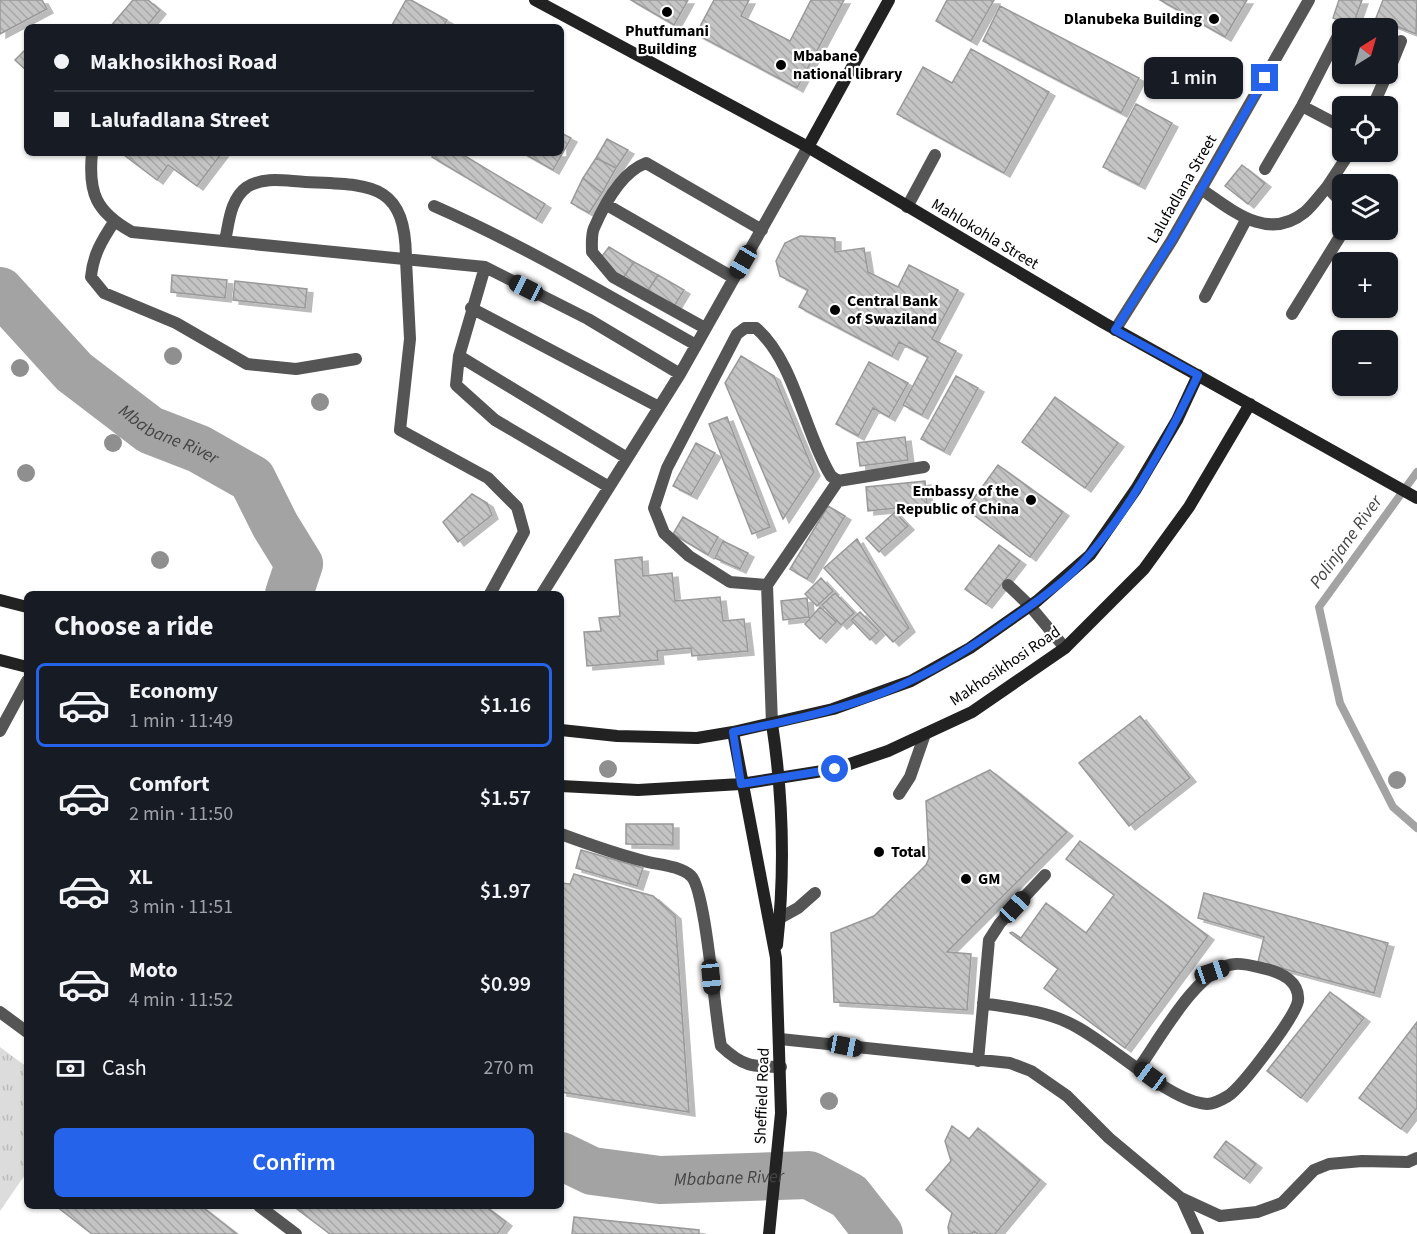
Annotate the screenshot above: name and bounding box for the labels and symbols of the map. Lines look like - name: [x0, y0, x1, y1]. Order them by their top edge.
- marker: Phutfumani Building: [660, 5, 674, 19]
- place label: Dlanubeka Building: [1064, 8, 1202, 30]
- marker: Dlanubeka Building: [1207, 12, 1221, 26]
- north arrow: [1332, 18, 1398, 84]
- place label: Phutfumani Building: [625, 20, 709, 60]
- place label: Mbabane national library: [793, 45, 903, 85]
- callout: 1 min: [1145, 57, 1244, 99]
- marker: Mbabane national library: [774, 58, 788, 72]
- route end: [1251, 64, 1278, 91]
- street label: Lalufadlana Street: [1142, 130, 1222, 247]
- street label: Mahlokohla Street: [927, 193, 1043, 275]
- car: [726, 242, 760, 282]
- car: [506, 272, 546, 304]
- place label: Central Bank of Swaziland: [847, 290, 938, 330]
- marker: Central Bank of Swaziland: [828, 303, 842, 317]
- water label: Mbabane River: [114, 398, 224, 471]
- place label: Embassy of the Republic of China: [896, 480, 1019, 520]
- water label: Polinjane River: [1304, 490, 1389, 594]
- marker: Embassy of the Republic of China: [1024, 493, 1038, 507]
- street label: Makhosikhosi Road: [945, 621, 1065, 711]
- route start: [821, 755, 848, 782]
- place label: Total: [891, 841, 926, 863]
- marker: Total: [872, 845, 886, 859]
- place label: GM: [978, 868, 1000, 890]
- marker: GM: [959, 872, 973, 886]
- car: [996, 888, 1034, 926]
- car: [700, 958, 722, 996]
- car: [1192, 958, 1232, 986]
- car: [826, 1034, 864, 1058]
- street label: Sheffield Road: [749, 1047, 775, 1145]
- car: [1130, 1058, 1170, 1094]
- water label: Mbabane River: [673, 1163, 785, 1192]

